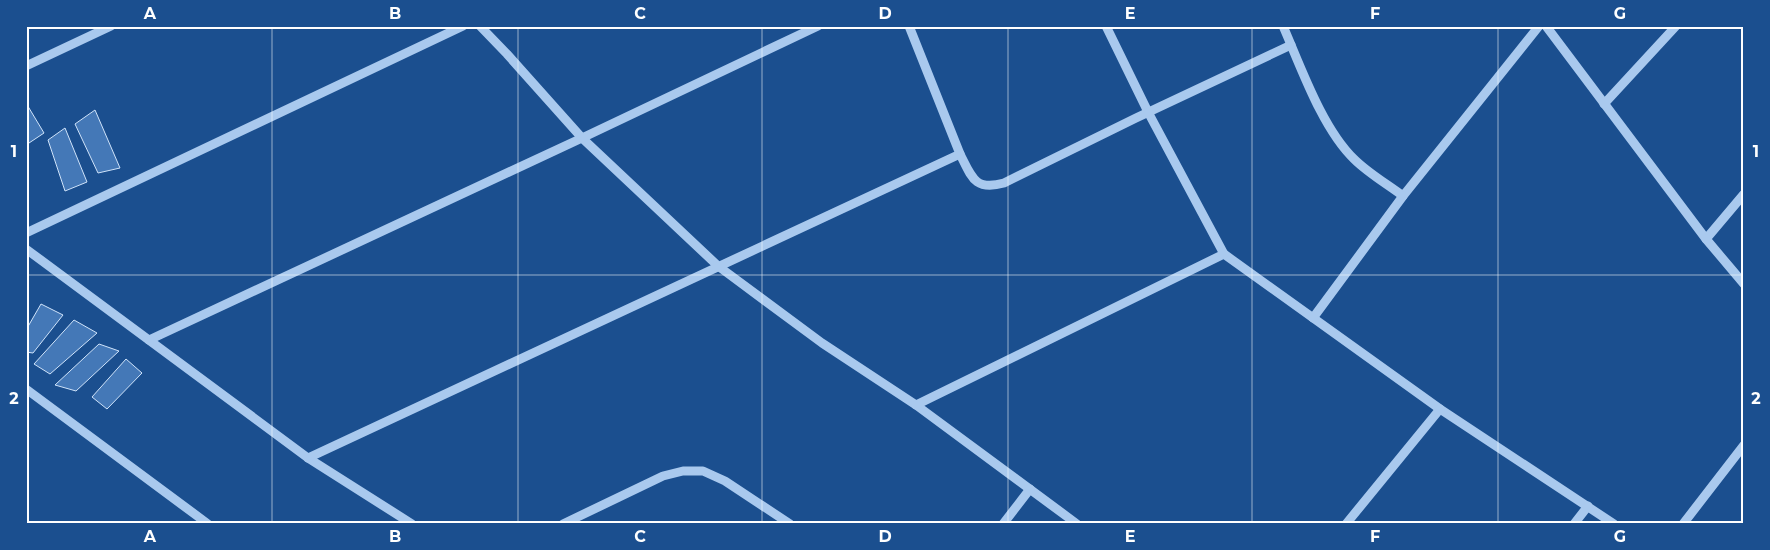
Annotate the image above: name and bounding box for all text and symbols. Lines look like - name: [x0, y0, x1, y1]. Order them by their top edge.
- text: A: [143, 4, 157, 23]
- text: B: [389, 4, 401, 23]
- text: C: [634, 4, 646, 23]
- text: D: [878, 4, 892, 23]
- text: E: [1125, 4, 1135, 23]
- text: F: [1370, 4, 1380, 23]
- text: G: [1614, 4, 1626, 23]
- text: 1: [11, 142, 17, 161]
- text: 1: [1753, 142, 1759, 161]
- text: 2: [9, 389, 19, 408]
- text: 2: [1751, 389, 1761, 408]
- text: A: [143, 527, 157, 546]
- text: B: [389, 527, 401, 546]
- text: C: [634, 527, 646, 546]
- text: D: [878, 527, 892, 546]
- text: E: [1125, 527, 1135, 546]
- text: F: [1370, 527, 1380, 546]
- text: G: [1614, 527, 1626, 546]

